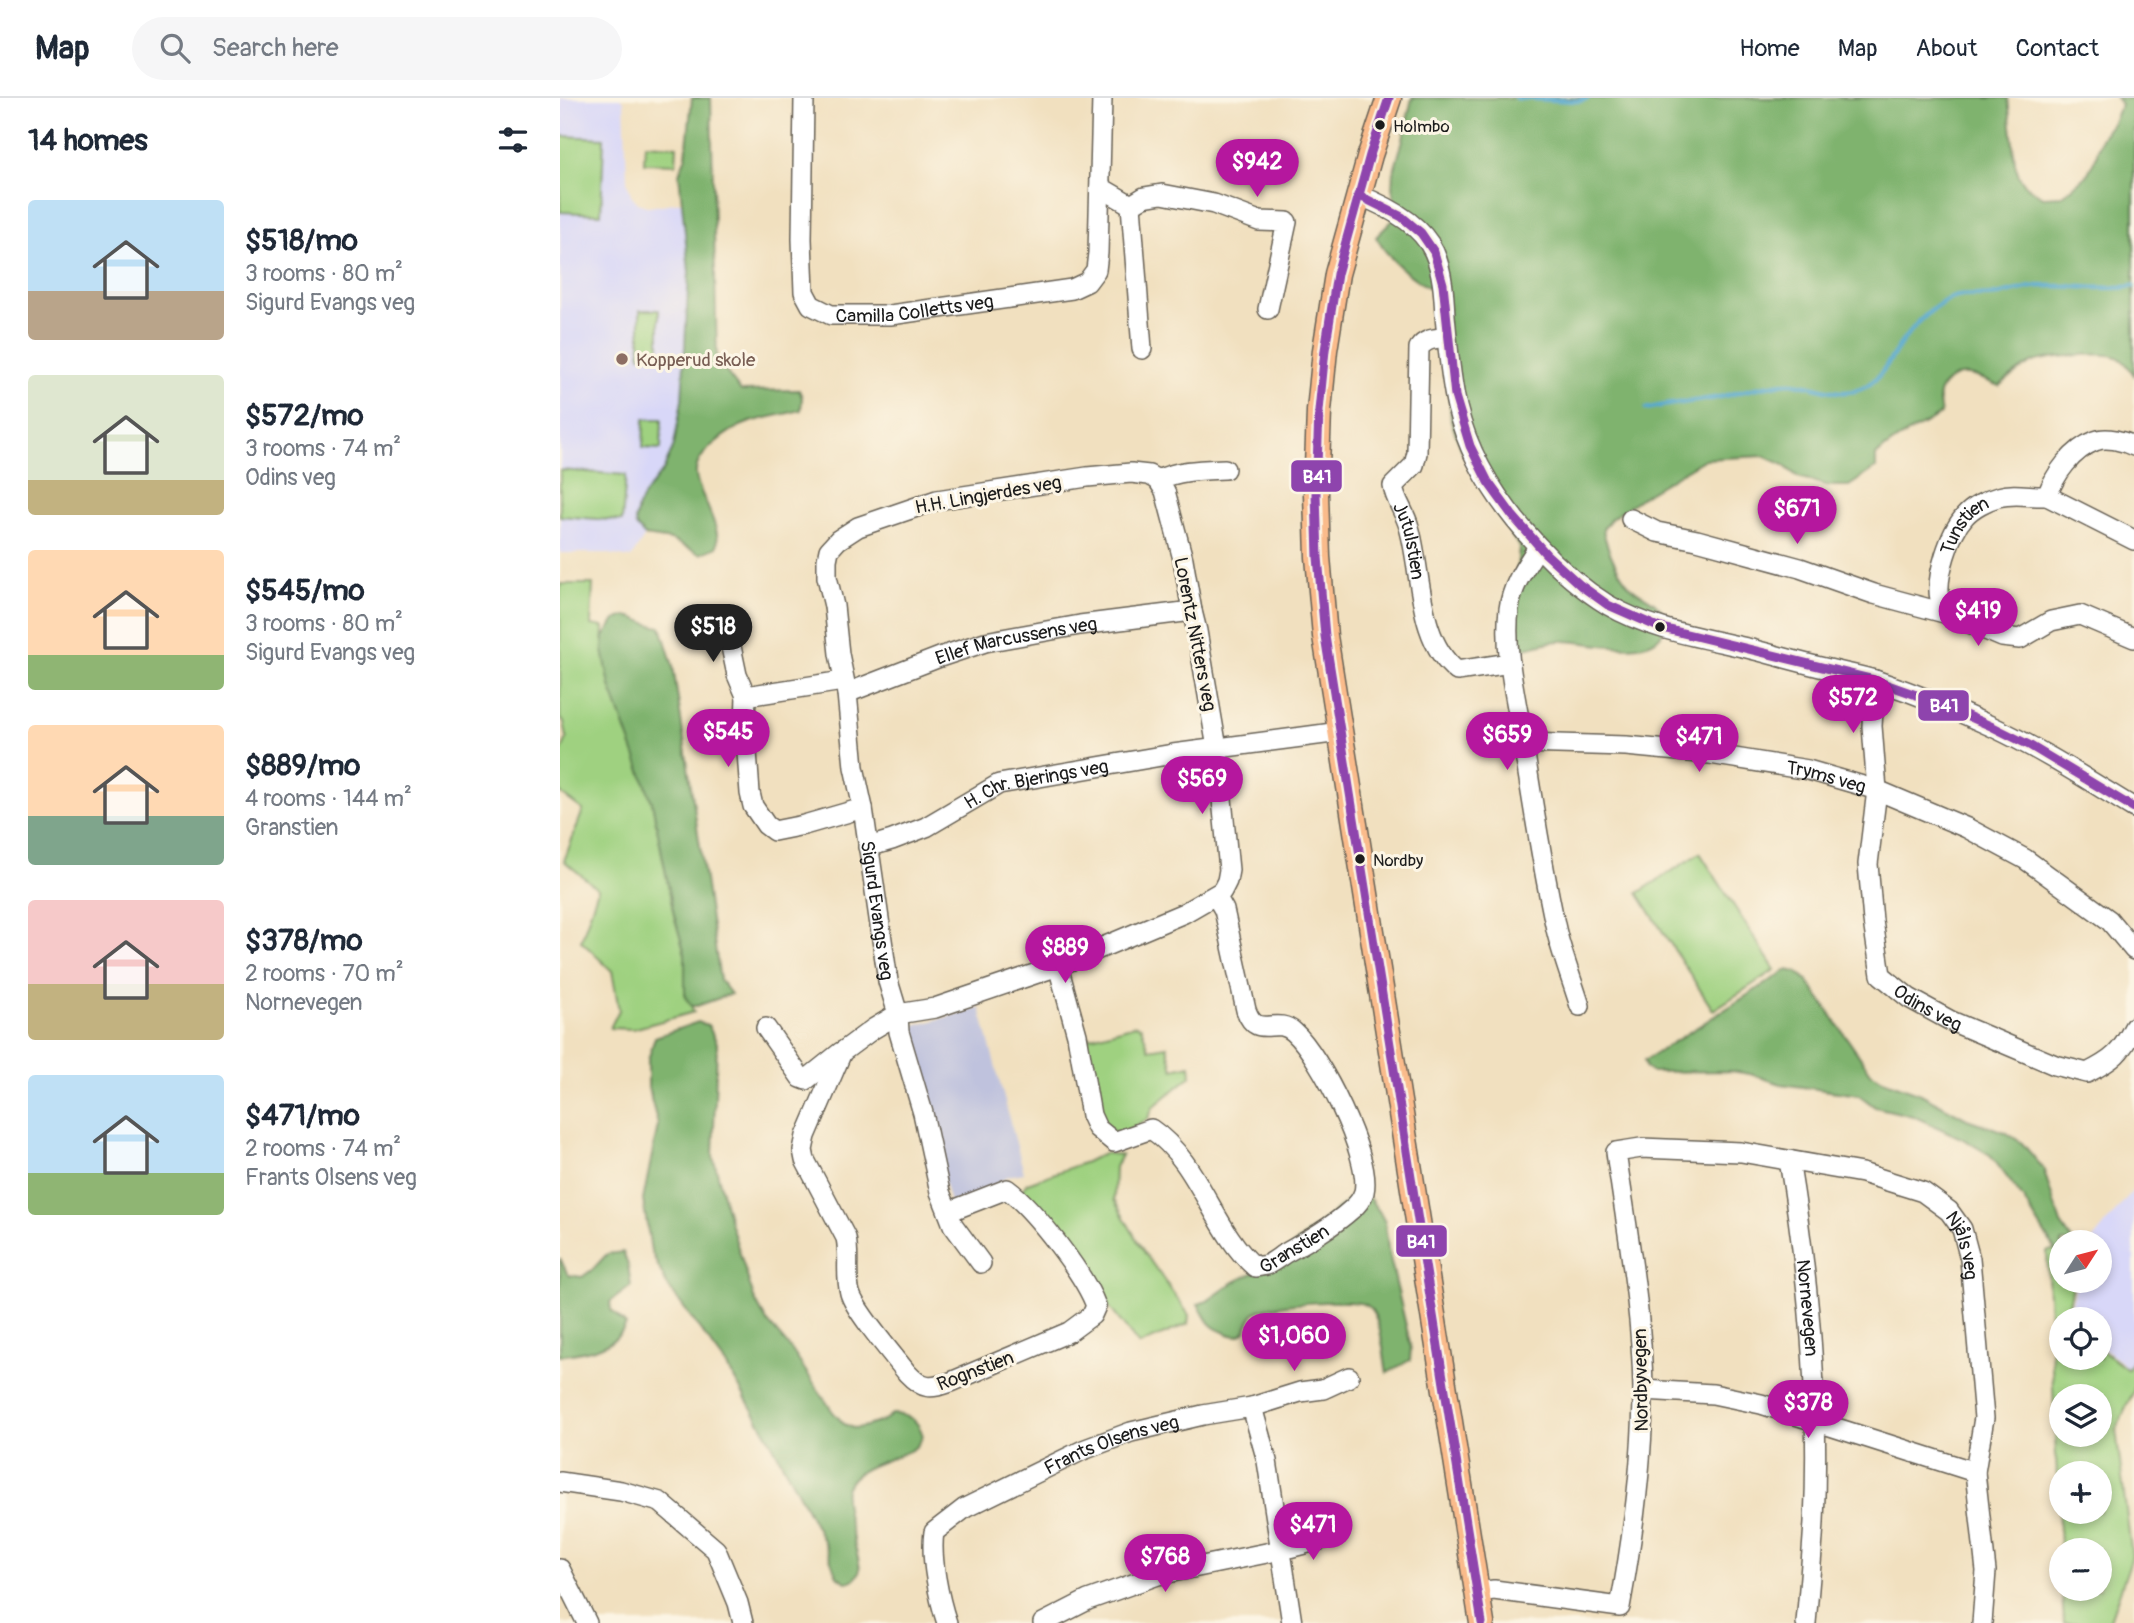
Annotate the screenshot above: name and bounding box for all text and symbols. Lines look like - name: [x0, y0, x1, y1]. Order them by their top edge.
- search box: [132, 17, 622, 80]
- text: Map: [35, 28, 90, 69]
- icon: search: [156, 29, 194, 67]
- text: Search here: [212, 32, 339, 64]
- text: Home: [1739, 34, 1800, 63]
- text: Map: [1838, 34, 1878, 63]
- text: About: [1916, 34, 1978, 63]
- text: Contact: [2016, 34, 2099, 63]
- place label: Holmbo: [1393, 116, 1450, 137]
- marker: Holmbo: [1373, 118, 1387, 132]
- icon: filters: [494, 121, 532, 159]
- text: 14 homes: [28, 122, 148, 159]
- pin: $942: [1216, 140, 1298, 199]
- text: $942: [1232, 147, 1282, 176]
- text: $518/mo: [245, 222, 358, 259]
- icon: home: [84, 228, 168, 312]
- text: 3 rooms · 80 m²: [245, 259, 403, 288]
- text: Sigurd Evangs veg: [245, 288, 415, 317]
- street label: Camilla Colletts veg: [835, 289, 995, 328]
- place label: Kopperud skole: [636, 348, 756, 372]
- marker: Kopperud skole: [614, 351, 630, 367]
- text: $572/mo: [245, 397, 364, 434]
- icon: home: [84, 403, 168, 487]
- text: 3 rooms · 74 m²: [245, 434, 401, 463]
- line badge: B41: [1290, 459, 1343, 493]
- text: Odins veg: [245, 463, 336, 492]
- text: B41: [1302, 465, 1332, 489]
- street label: H.H. Lingjerdes veg: [913, 470, 1063, 520]
- pin: $671: [1756, 486, 1838, 546]
- street label: Tunstien: [1935, 491, 1993, 558]
- text: $671: [1774, 494, 1820, 523]
- street label: Jutulstien: [1387, 498, 1430, 581]
- street label: Lorentz Nitters veg: [1168, 555, 1222, 713]
- text: $545/mo: [245, 572, 365, 609]
- icon: home: [84, 578, 168, 662]
- pin: $419: [1937, 588, 2019, 648]
- text: $419: [1955, 596, 2001, 625]
- pin: $518: [672, 604, 754, 664]
- text: 3 rooms · 80 m²: [245, 609, 403, 638]
- text: $518: [690, 612, 736, 641]
- street label: Ellef Marcussens veg: [932, 612, 1098, 671]
- unlabelled marker: [1653, 620, 1667, 634]
- text: Sigurd Evangs veg: [245, 638, 415, 667]
- pin: $572: [1812, 676, 1894, 735]
- text: $572: [1828, 683, 1878, 712]
- line badge: B41: [1917, 689, 1970, 722]
- text: B41: [1929, 694, 1959, 718]
- pin: $545: [687, 710, 769, 769]
- pin: $659: [1466, 712, 1548, 772]
- pin: $471: [1658, 714, 1740, 774]
- text: $545: [703, 717, 753, 746]
- text: $659: [1482, 720, 1532, 749]
- text: $471: [1676, 722, 1722, 751]
- text: $889/mo: [245, 747, 360, 784]
- icon: home: [84, 753, 168, 837]
- street label: H. Chr. Bjerings veg: [960, 754, 1110, 815]
- pin: $569: [1161, 756, 1243, 816]
- street label: Tryms veg: [1785, 756, 1869, 799]
- text: $569: [1177, 764, 1227, 793]
- text: 4 rooms · 144 m²: [245, 784, 412, 813]
- text: Granstien: [245, 813, 339, 842]
- street label: Sigurd Evangs veg: [855, 839, 899, 982]
- place label: Nordby: [1373, 850, 1423, 871]
- marker: Nordby: [1353, 852, 1367, 866]
- text: $378/mo: [245, 922, 363, 959]
- pin: $889: [1024, 926, 1106, 985]
- icon: home: [84, 928, 168, 1012]
- text: $889: [1041, 933, 1089, 962]
- text: 2 rooms · 70 m²: [245, 959, 404, 988]
- street label: Odins veg: [1888, 979, 1965, 1037]
- text: Nornevegen: [245, 988, 363, 1017]
- text: $471/mo: [245, 1097, 360, 1134]
- icon: home: [84, 1103, 168, 1187]
- text: 2 rooms · 74 m²: [245, 1134, 401, 1163]
- text: Frants Olsens veg: [245, 1163, 417, 1192]
- street label: Njåls veg: [1940, 1206, 1983, 1281]
- street label: Granstien: [1257, 1219, 1334, 1279]
- line badge: B41: [1395, 1224, 1448, 1258]
- text: B41: [1406, 1230, 1436, 1254]
- north arrow: [2049, 1230, 2112, 1293]
- map controls: [2049, 1230, 2112, 1601]
- street label: Nornevegen: [1790, 1258, 1823, 1357]
- button: locate: [2049, 1307, 2112, 1370]
- pin: $1,060: [1237, 1314, 1351, 1373]
- text: $1,060: [1258, 1321, 1330, 1350]
- street label: Nordbyvegen: [1628, 1328, 1654, 1432]
- street label: Rognstien: [934, 1345, 1017, 1397]
- pin: $378: [1767, 1380, 1849, 1440]
- button: layers: [2049, 1384, 2112, 1447]
- text: $378: [1783, 1388, 1833, 1417]
- street label: Frants Olsens veg: [1040, 1410, 1181, 1480]
- button: +: [2049, 1461, 2112, 1524]
- pin: $471: [1272, 1502, 1354, 1562]
- text: $471: [1290, 1510, 1336, 1539]
- pin: $768: [1124, 1534, 1206, 1594]
- button: −: [2049, 1538, 2112, 1601]
- text: $768: [1140, 1542, 1190, 1571]

